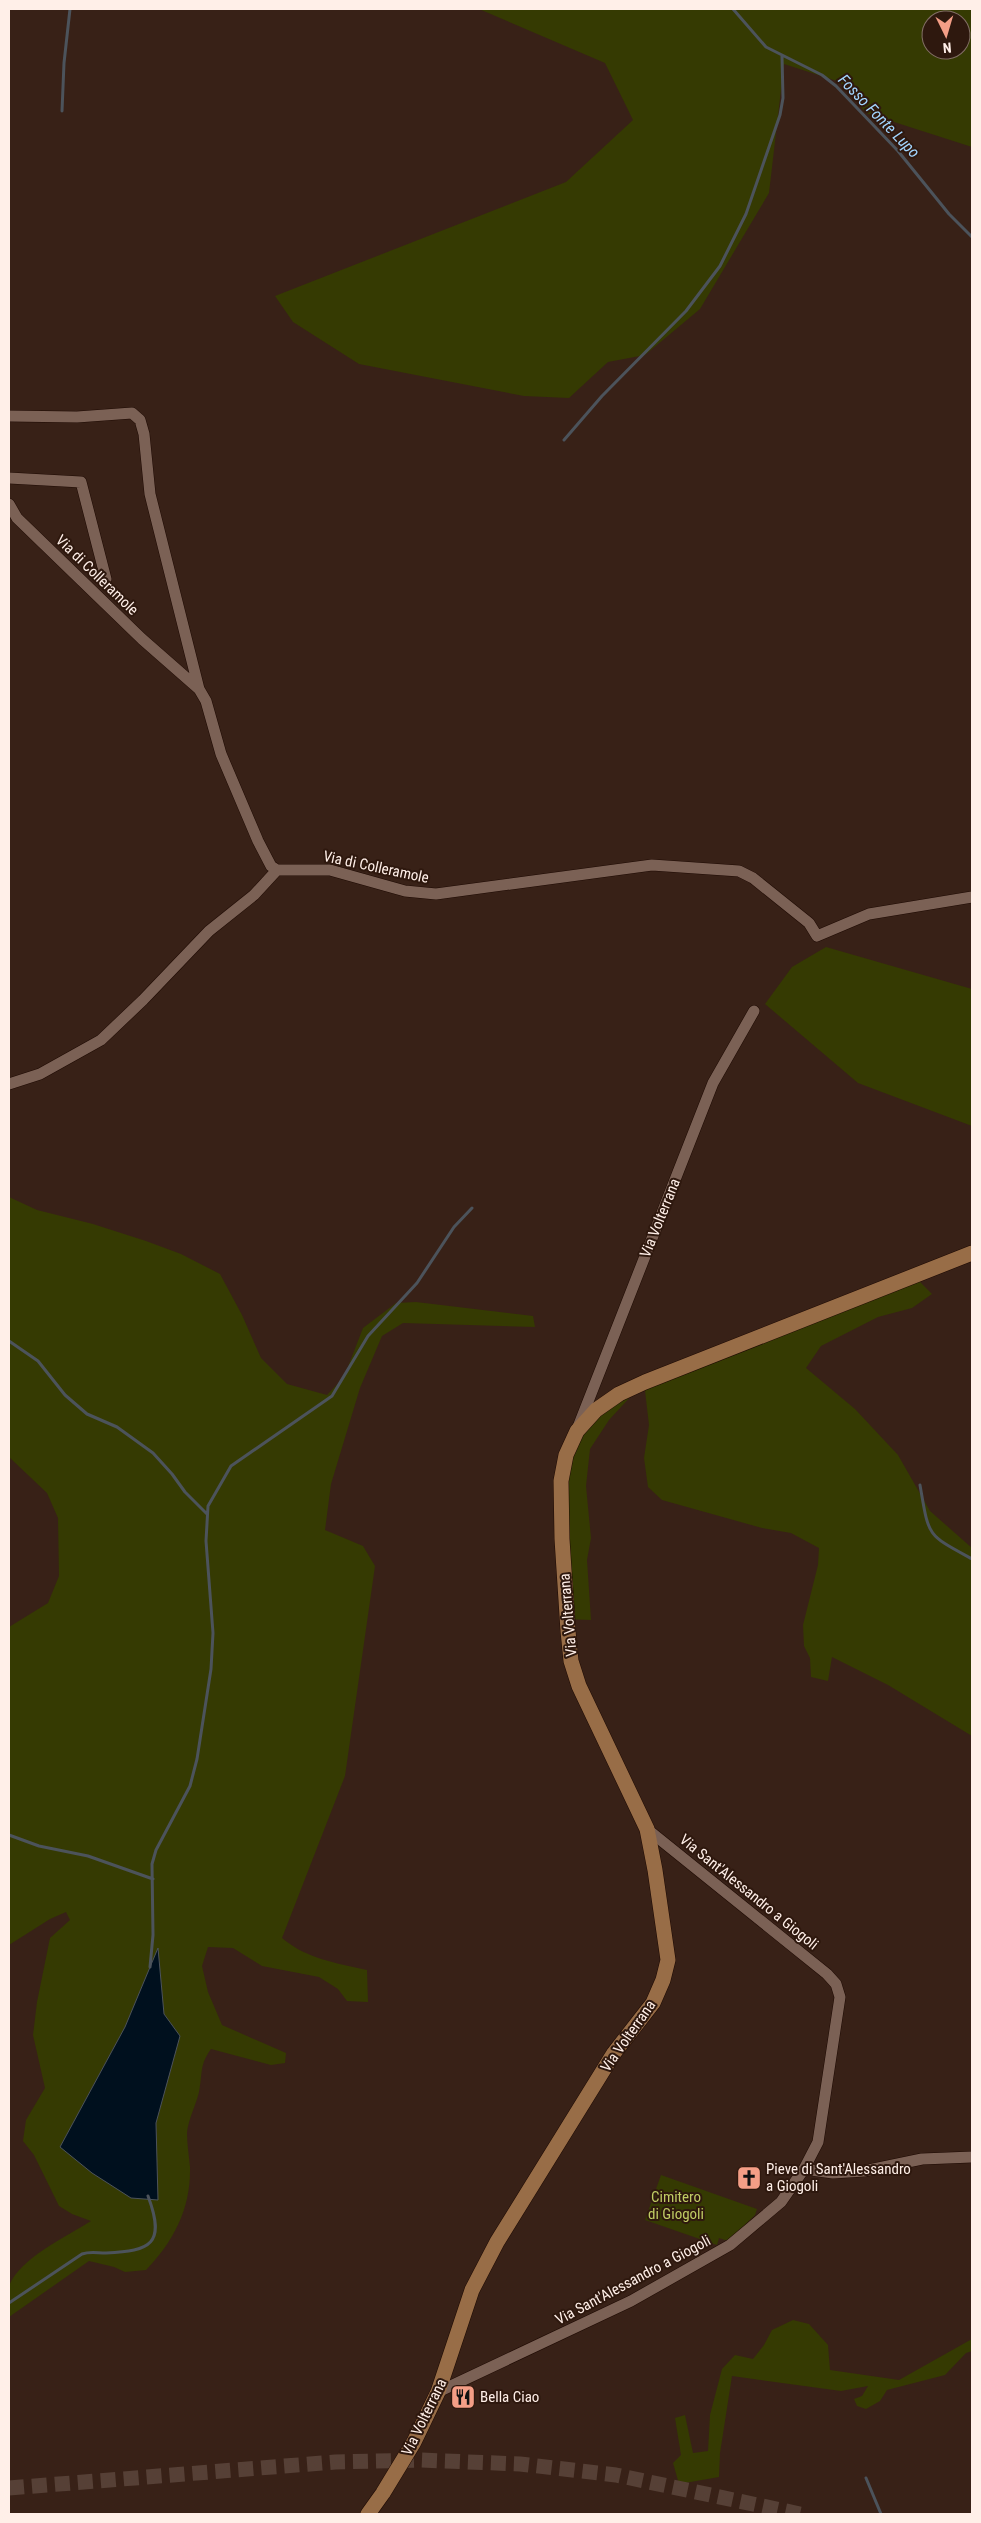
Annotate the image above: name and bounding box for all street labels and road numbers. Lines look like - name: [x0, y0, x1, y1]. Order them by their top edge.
- street label: Via di Colleramole: [52, 531, 142, 619]
- street label: Via di Colleramole: [322, 847, 430, 887]
- street label: Via Volterrana: [636, 1176, 684, 1260]
- street label: Via Volterrana: [555, 1573, 581, 1657]
- street label: Via Sant'Alessandro a Giogoli: [676, 1830, 822, 1954]
- street label: Via Volterrana: [597, 1997, 659, 2075]
- street label: Via Sant'Alessandro a Giogoli: [552, 2231, 714, 2329]
- street label: Via Volterrana: [398, 2376, 450, 2458]

